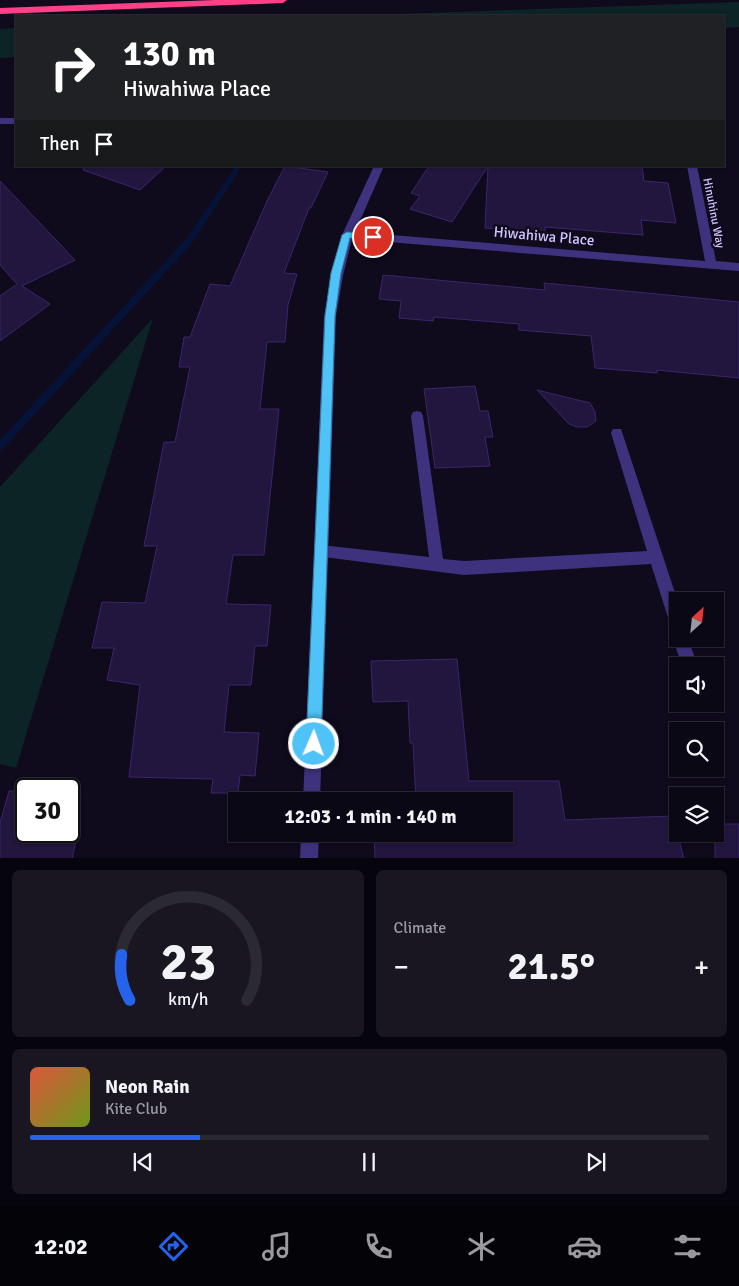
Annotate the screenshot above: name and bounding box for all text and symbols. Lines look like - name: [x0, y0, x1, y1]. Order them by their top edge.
- text: 130 m: [123, 32, 216, 75]
- icon: right: [40, 35, 105, 100]
- text: Hiwahiwa Place: [123, 75, 271, 102]
- icon: arrive: [90, 130, 118, 158]
- text: Then: [40, 132, 80, 156]
- street label: Hinuhinu Way: [699, 177, 728, 250]
- pin: [352, 216, 394, 258]
- icon: arrive: [359, 223, 387, 251]
- street label: Hiwahiwa Place: [493, 223, 595, 249]
- north arrow: [669, 592, 724, 648]
- map controls: [669, 592, 724, 842]
- button: sound: [669, 657, 724, 712]
- position arrow: [287, 717, 339, 769]
- button: search: [669, 722, 724, 777]
- speed limit sign: 30: [15, 778, 80, 843]
- button: layers: [669, 787, 724, 842]
- text: 12:03 · 1 min · 140 m: [284, 805, 457, 829]
- text: Climate: [394, 918, 446, 938]
- text: 23: [160, 930, 216, 994]
- text: 21.5°: [507, 943, 595, 990]
- text: −: [394, 950, 409, 984]
- text: +: [694, 950, 709, 984]
- text: km/h: [168, 988, 208, 1010]
- text: Neon Rain: [105, 1075, 190, 1099]
- text: Kite Club: [105, 1099, 167, 1119]
- icon: previous: [129, 1148, 157, 1176]
- icon: pause: [355, 1148, 383, 1176]
- icon: next: [582, 1148, 610, 1176]
- icon: directions: [156, 1229, 191, 1264]
- icon: music: [259, 1229, 294, 1264]
- icon: phone: [361, 1229, 396, 1264]
- icon: climate: [464, 1229, 499, 1264]
- icon: car: [567, 1229, 602, 1264]
- icon: filters: [670, 1229, 705, 1264]
- text: 12:02: [34, 1233, 88, 1260]

